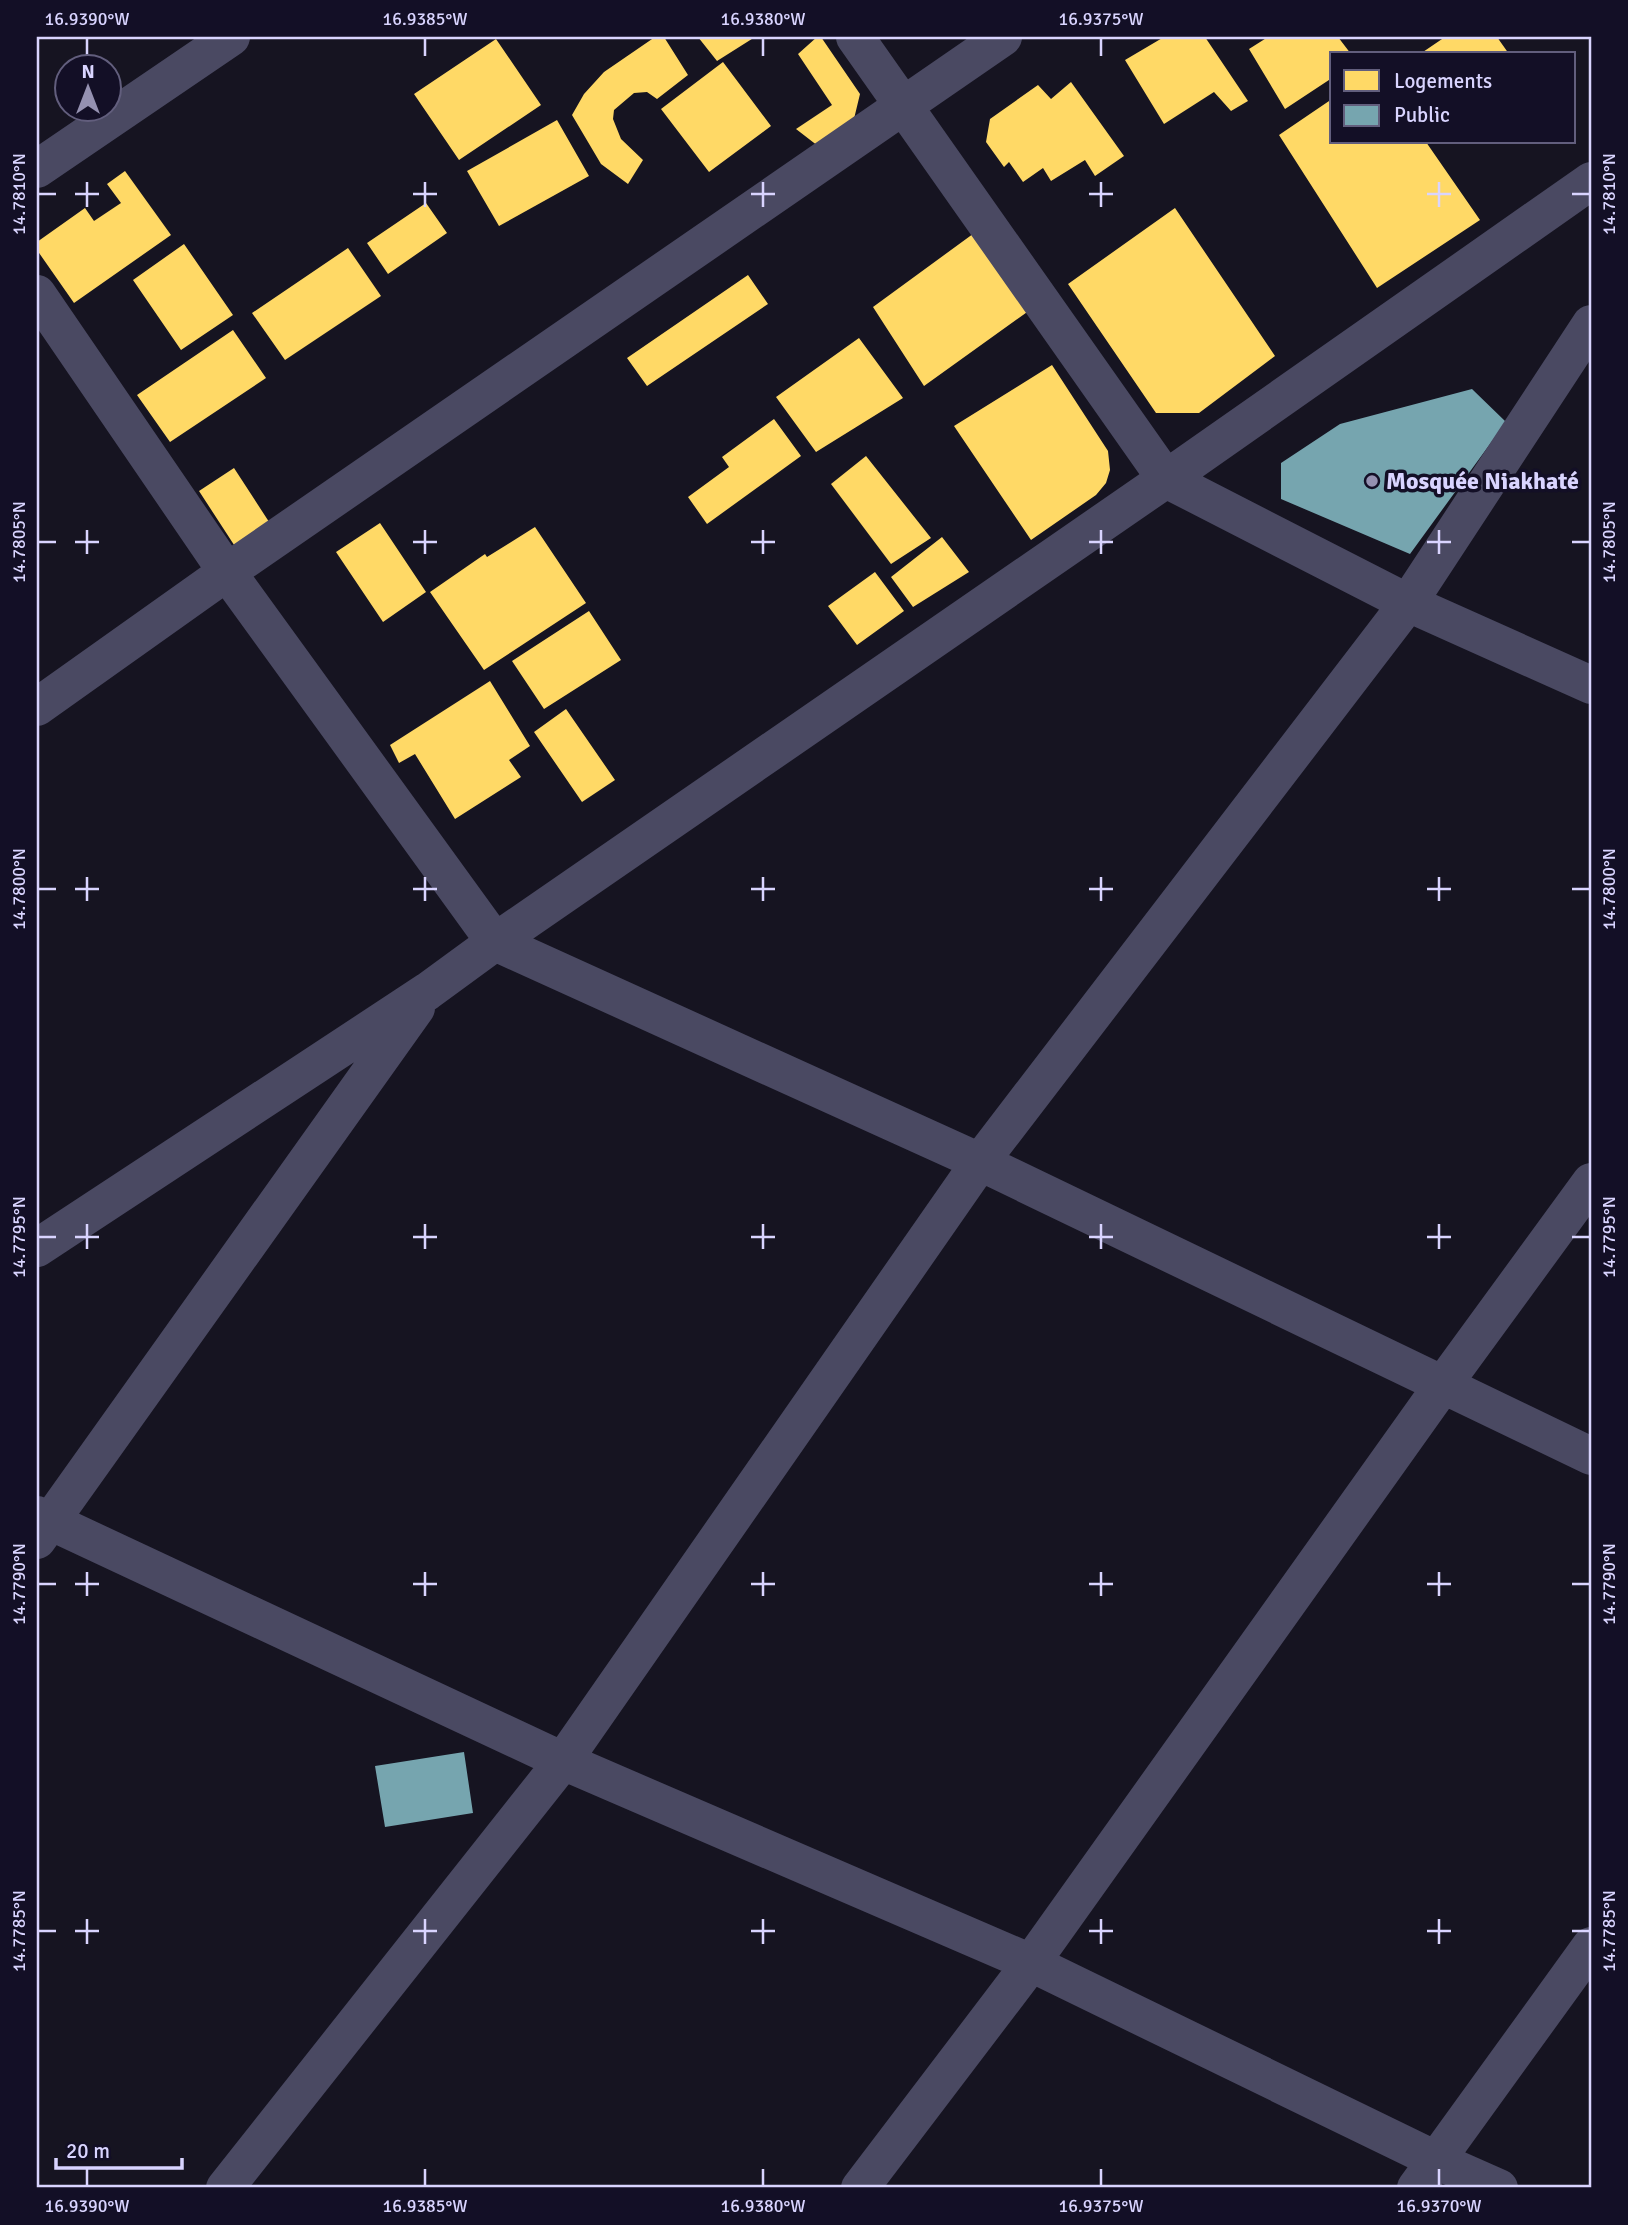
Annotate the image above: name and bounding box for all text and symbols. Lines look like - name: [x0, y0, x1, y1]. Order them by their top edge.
- text: 16.9390°W: [44, 8, 130, 30]
- text: 16.9385°W: [382, 8, 468, 30]
- text: 16.9380°W: [720, 8, 806, 30]
- text: 16.9375°W: [1058, 8, 1144, 30]
- north arrow: [52, 52, 122, 122]
- legend: [1330, 52, 1576, 144]
- text: N: [81, 60, 95, 84]
- text: Logements: [1394, 68, 1492, 94]
- text: Public: [1394, 102, 1450, 128]
- text: 14.7810°N: [8, 153, 30, 235]
- text: 14.7810°N: [1598, 153, 1620, 235]
- place label: Mosquée Niakhaté: [1386, 466, 1579, 496]
- marker: Mosquée Niakhaté: [1364, 473, 1380, 489]
- text: 14.7805°N: [8, 501, 30, 583]
- text: 14.7805°N: [1598, 501, 1620, 583]
- text: 14.7800°N: [8, 848, 30, 930]
- text: 14.7800°N: [1598, 848, 1620, 930]
- text: 14.7795°N: [8, 1196, 30, 1278]
- text: 14.7795°N: [1598, 1196, 1620, 1278]
- text: 14.7790°N: [8, 1543, 30, 1625]
- text: 14.7790°N: [1598, 1543, 1620, 1625]
- text: 14.7785°N: [8, 1890, 30, 1972]
- text: 14.7785°N: [1598, 1890, 1620, 1972]
- scale bar: [56, 2127, 182, 2171]
- text: 20 m: [66, 2138, 110, 2164]
- text: 16.9390°W: [44, 2195, 130, 2217]
- text: 16.9385°W: [382, 2195, 468, 2217]
- text: 16.9380°W: [720, 2195, 806, 2217]
- text: 16.9375°W: [1058, 2195, 1144, 2217]
- text: 16.9370°W: [1396, 2195, 1482, 2217]

